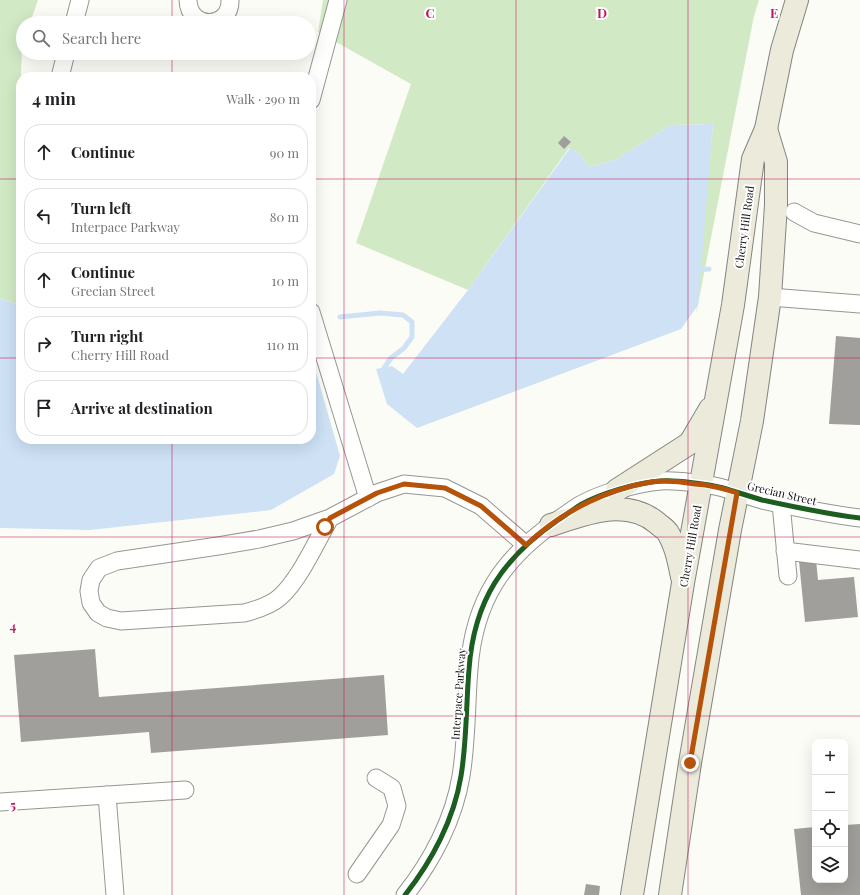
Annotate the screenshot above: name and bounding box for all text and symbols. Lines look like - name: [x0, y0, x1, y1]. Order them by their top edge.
- text: C: [425, 4, 435, 21]
- text: D: [597, 4, 607, 21]
- text: E: [770, 4, 778, 21]
- search box: [16, 16, 316, 60]
- icon: search: [30, 27, 52, 49]
- text: Search here: [62, 28, 141, 48]
- text: 4 min: [32, 87, 76, 109]
- text: Walk · 290 m: [226, 90, 300, 107]
- icon: ahead: [33, 141, 55, 163]
- text: Continue: [71, 142, 135, 162]
- text: 90 m: [270, 144, 299, 161]
- street label: Cherry Hill Road: [731, 184, 757, 269]
- text: Turn left: [71, 198, 132, 218]
- icon: left: [33, 205, 55, 227]
- text: 80 m: [270, 208, 299, 225]
- text: Interpace Parkway: [71, 218, 180, 235]
- text: Continue: [71, 262, 135, 282]
- icon: ahead: [33, 269, 55, 291]
- text: 10 m: [272, 272, 299, 289]
- text: Grecian Street: [71, 282, 155, 299]
- text: Turn right: [71, 326, 144, 346]
- icon: right: [33, 333, 55, 355]
- text: 110 m: [267, 336, 299, 353]
- text: Cherry Hill Road: [71, 346, 169, 363]
- icon: arrive: [33, 397, 55, 419]
- text: Arrive at destination: [71, 398, 213, 418]
- street label: Grecian Street: [746, 478, 818, 508]
- street label: Cherry Hill Road: [675, 503, 705, 588]
- route start: [316, 518, 334, 536]
- text: 4: [10, 617, 17, 634]
- street label: Interpace Parkway: [447, 647, 469, 740]
- map controls: [812, 739, 848, 883]
- button: +: [812, 739, 848, 775]
- route end: [681, 754, 699, 772]
- button: −: [812, 775, 848, 811]
- text: 5: [10, 796, 16, 813]
- button: locate: [812, 811, 848, 847]
- button: layers: [812, 847, 848, 883]

